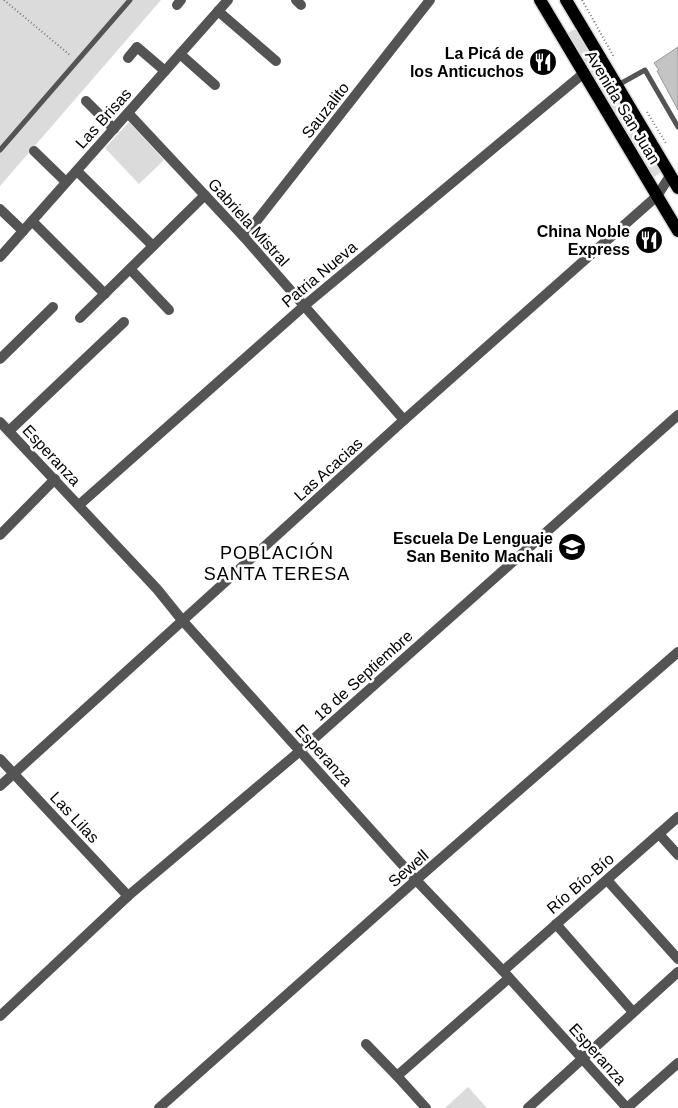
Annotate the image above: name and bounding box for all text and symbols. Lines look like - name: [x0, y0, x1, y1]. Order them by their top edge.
- place label: La Picá de los Anticuchos: [410, 45, 524, 80]
- restaurant icon: La Picá de los Anticuchos: [528, 47, 558, 77]
- street label: Avenida San Juan: [582, 47, 663, 167]
- street label: Sauzalito: [298, 79, 352, 141]
- street label: Las Brisas: [72, 85, 135, 152]
- street label: Gabriela Mistral: [205, 175, 292, 270]
- place label: China Noble Express: [537, 223, 630, 258]
- restaurant icon: China Noble Express: [634, 225, 664, 255]
- street label: Patria Nueva: [278, 238, 360, 311]
- street label: Esperanza: [19, 422, 84, 489]
- street label: Las Acacias: [291, 434, 366, 504]
- place label: Escuela De Lenguaje San Benito Machali: [393, 530, 553, 565]
- school or university icon: Escuela De Lenguaje San Benito Machali: [557, 532, 587, 562]
- district label: POBLACIÓN SANTA TERESA: [204, 542, 350, 584]
- street label: 18 de Septiembre: [311, 627, 416, 724]
- street label: Esperanza: [292, 721, 356, 790]
- street label: Las Lilas: [47, 788, 102, 846]
- street label: Sewell: [385, 846, 432, 890]
- street label: Río Bío-Bío: [544, 850, 617, 917]
- street label: Esperanza: [566, 1020, 630, 1089]

